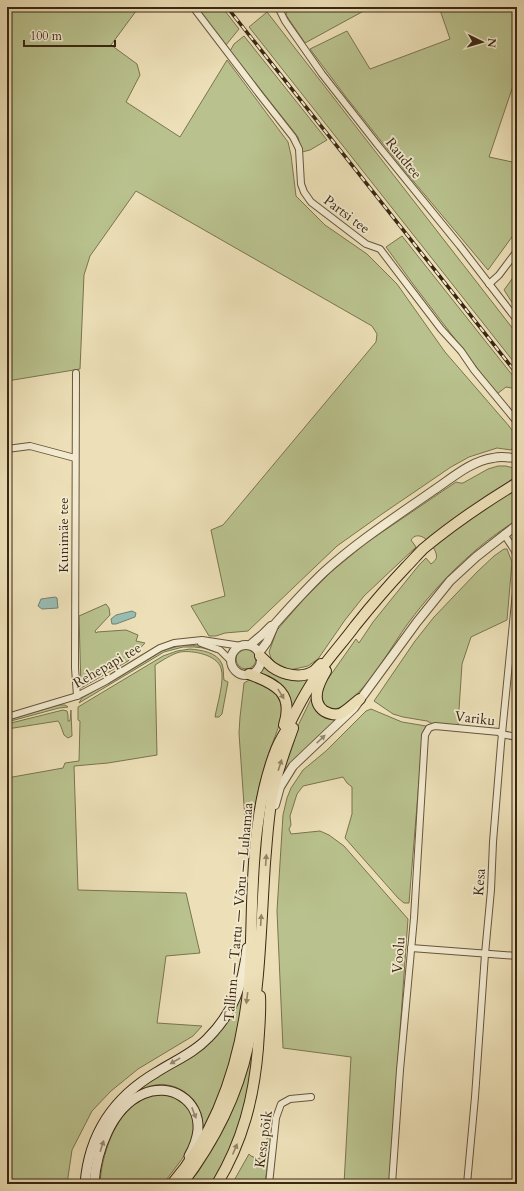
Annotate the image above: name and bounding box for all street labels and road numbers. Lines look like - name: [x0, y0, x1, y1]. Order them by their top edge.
- street label: Raudtee: [381, 134, 426, 183]
- street label: Partsi tee: [320, 191, 374, 238]
- street label: Kunimäe tee: [54, 497, 73, 573]
- street label: Rehepapi tee: [70, 638, 145, 693]
- street label: Variku: [454, 707, 497, 730]
- street label: Tallinn — Tartu — Võru — Luhamaa: [219, 802, 258, 1022]
- street label: Kesa: [469, 868, 490, 896]
- street label: Voolu: [387, 936, 410, 974]
- street label: Kesa põik: [250, 1109, 277, 1169]

